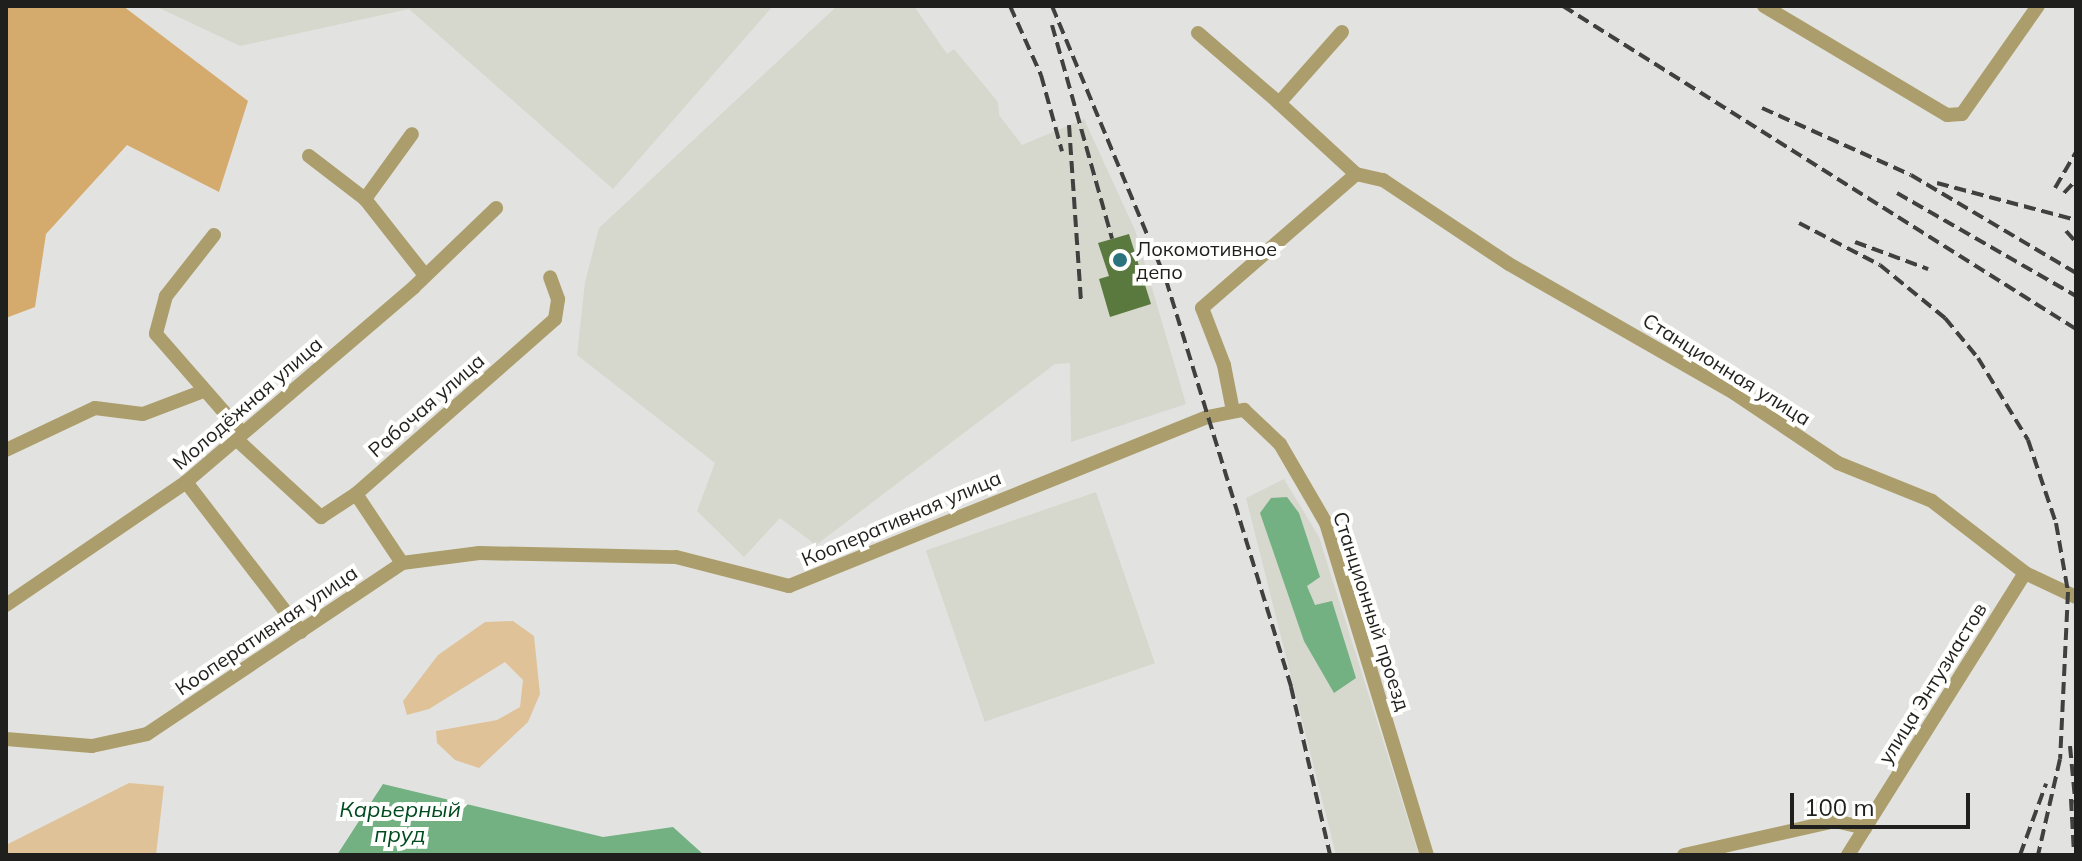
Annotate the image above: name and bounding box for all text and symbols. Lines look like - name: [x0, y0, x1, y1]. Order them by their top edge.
- place label: Локомотивное депо: [1136, 236, 1277, 283]
- marker: Локомотивное депо: [1111, 251, 1129, 269]
- street label: Станционная улица: [1639, 308, 1815, 430]
- street label: Молодёжная улица: [167, 332, 327, 474]
- street label: Рабочая улица: [363, 348, 489, 462]
- street label: Кооперативная улица: [798, 465, 1004, 571]
- street label: Станционный проезд: [1328, 508, 1416, 714]
- street label: Кооперативная улица: [170, 560, 362, 700]
- street label: улица Энтузиастов: [1873, 598, 1991, 768]
- scale bar: [1794, 777, 1974, 827]
- text: 100 m: [1804, 792, 1875, 822]
- water label: Карьерный пруд: [339, 796, 461, 848]

